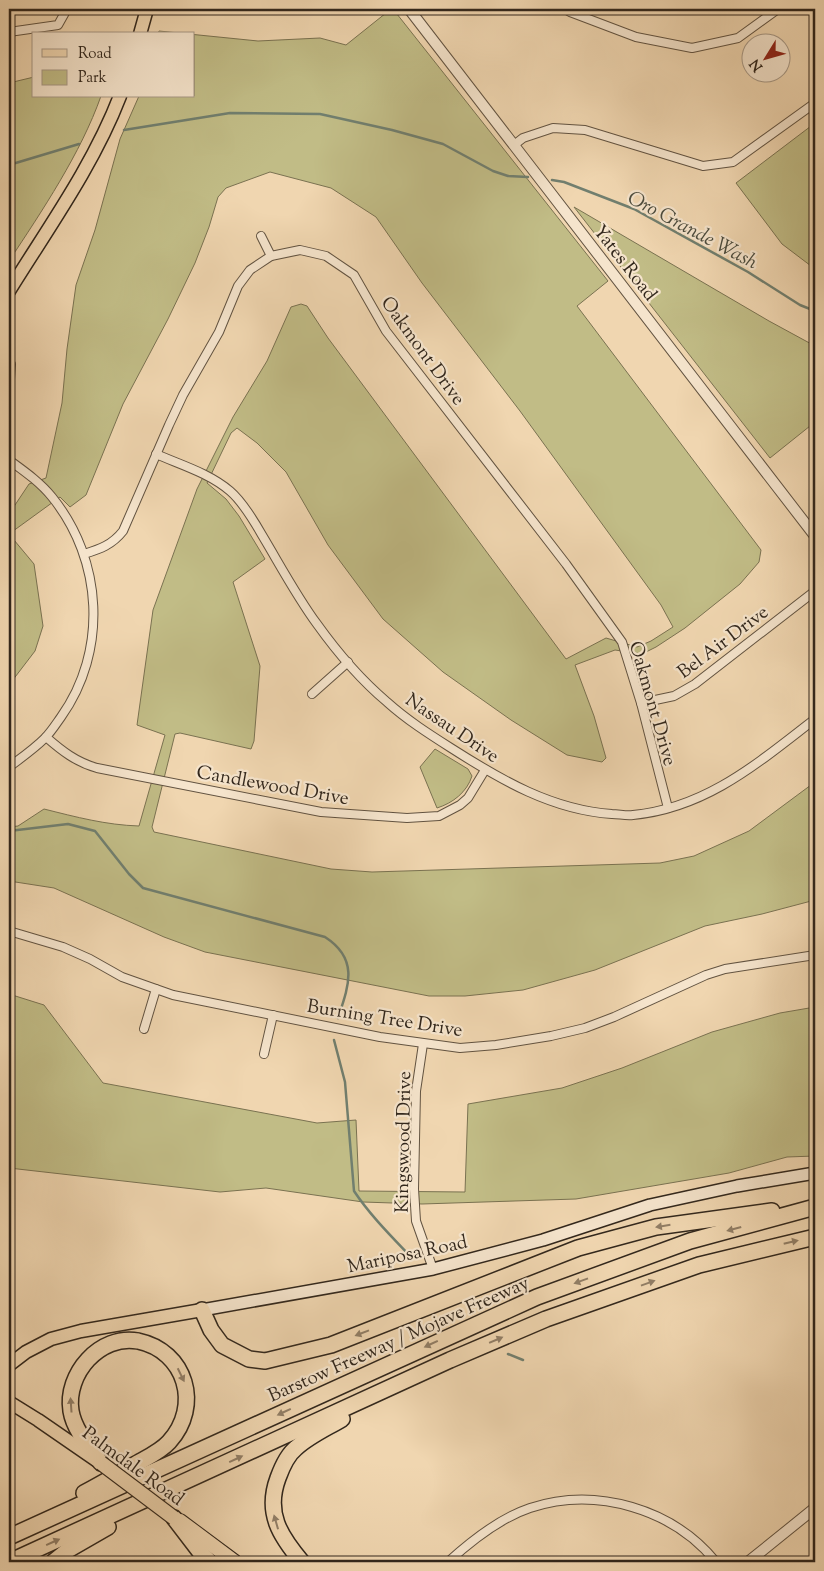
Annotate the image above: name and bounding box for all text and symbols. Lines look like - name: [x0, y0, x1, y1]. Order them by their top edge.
- legend: [32, 32, 195, 98]
- north arrow: [742, 32, 792, 82]
- text: Road: [78, 44, 112, 65]
- text: N: [746, 54, 769, 75]
- text: Park: [78, 68, 107, 89]
- water label: Oro Grande Wash: [621, 185, 762, 278]
- street label: Yates Road: [586, 220, 663, 308]
- street label: Oakmont Drive: [373, 292, 471, 412]
- street label: Bel Air Drive: [672, 600, 775, 686]
- street label: Oakmont Drive: [621, 638, 682, 769]
- street label: Nassau Drive: [399, 688, 504, 771]
- street label: Candlewood Drive: [194, 760, 351, 813]
- street label: Burning Tree Drive: [305, 994, 465, 1045]
- street label: Kingswood Drive: [390, 1071, 419, 1213]
- one-way arrow: [655, 1222, 671, 1230]
- one-way arrow: [727, 1225, 742, 1233]
- street label: Mariposa Road: [345, 1229, 470, 1281]
- one-way arrow: [784, 1238, 799, 1246]
- street label: Barstow Freeway / Mojave Freeway: [264, 1270, 534, 1410]
- one-way arrow: [573, 1278, 588, 1285]
- one-way arrow: [640, 1279, 655, 1286]
- one-way arrow: [354, 1329, 369, 1337]
- one-way arrow: [489, 1336, 503, 1344]
- one-way arrow: [424, 1341, 438, 1349]
- one-way arrow: [177, 1368, 185, 1382]
- one-way arrow: [67, 1397, 75, 1413]
- one-way arrow: [276, 1408, 291, 1417]
- street label: Palmdale Road: [76, 1421, 189, 1513]
- one-way arrow: [229, 1454, 243, 1462]
- one-way arrow: [272, 1514, 280, 1529]
- one-way arrow: [46, 1538, 60, 1546]

